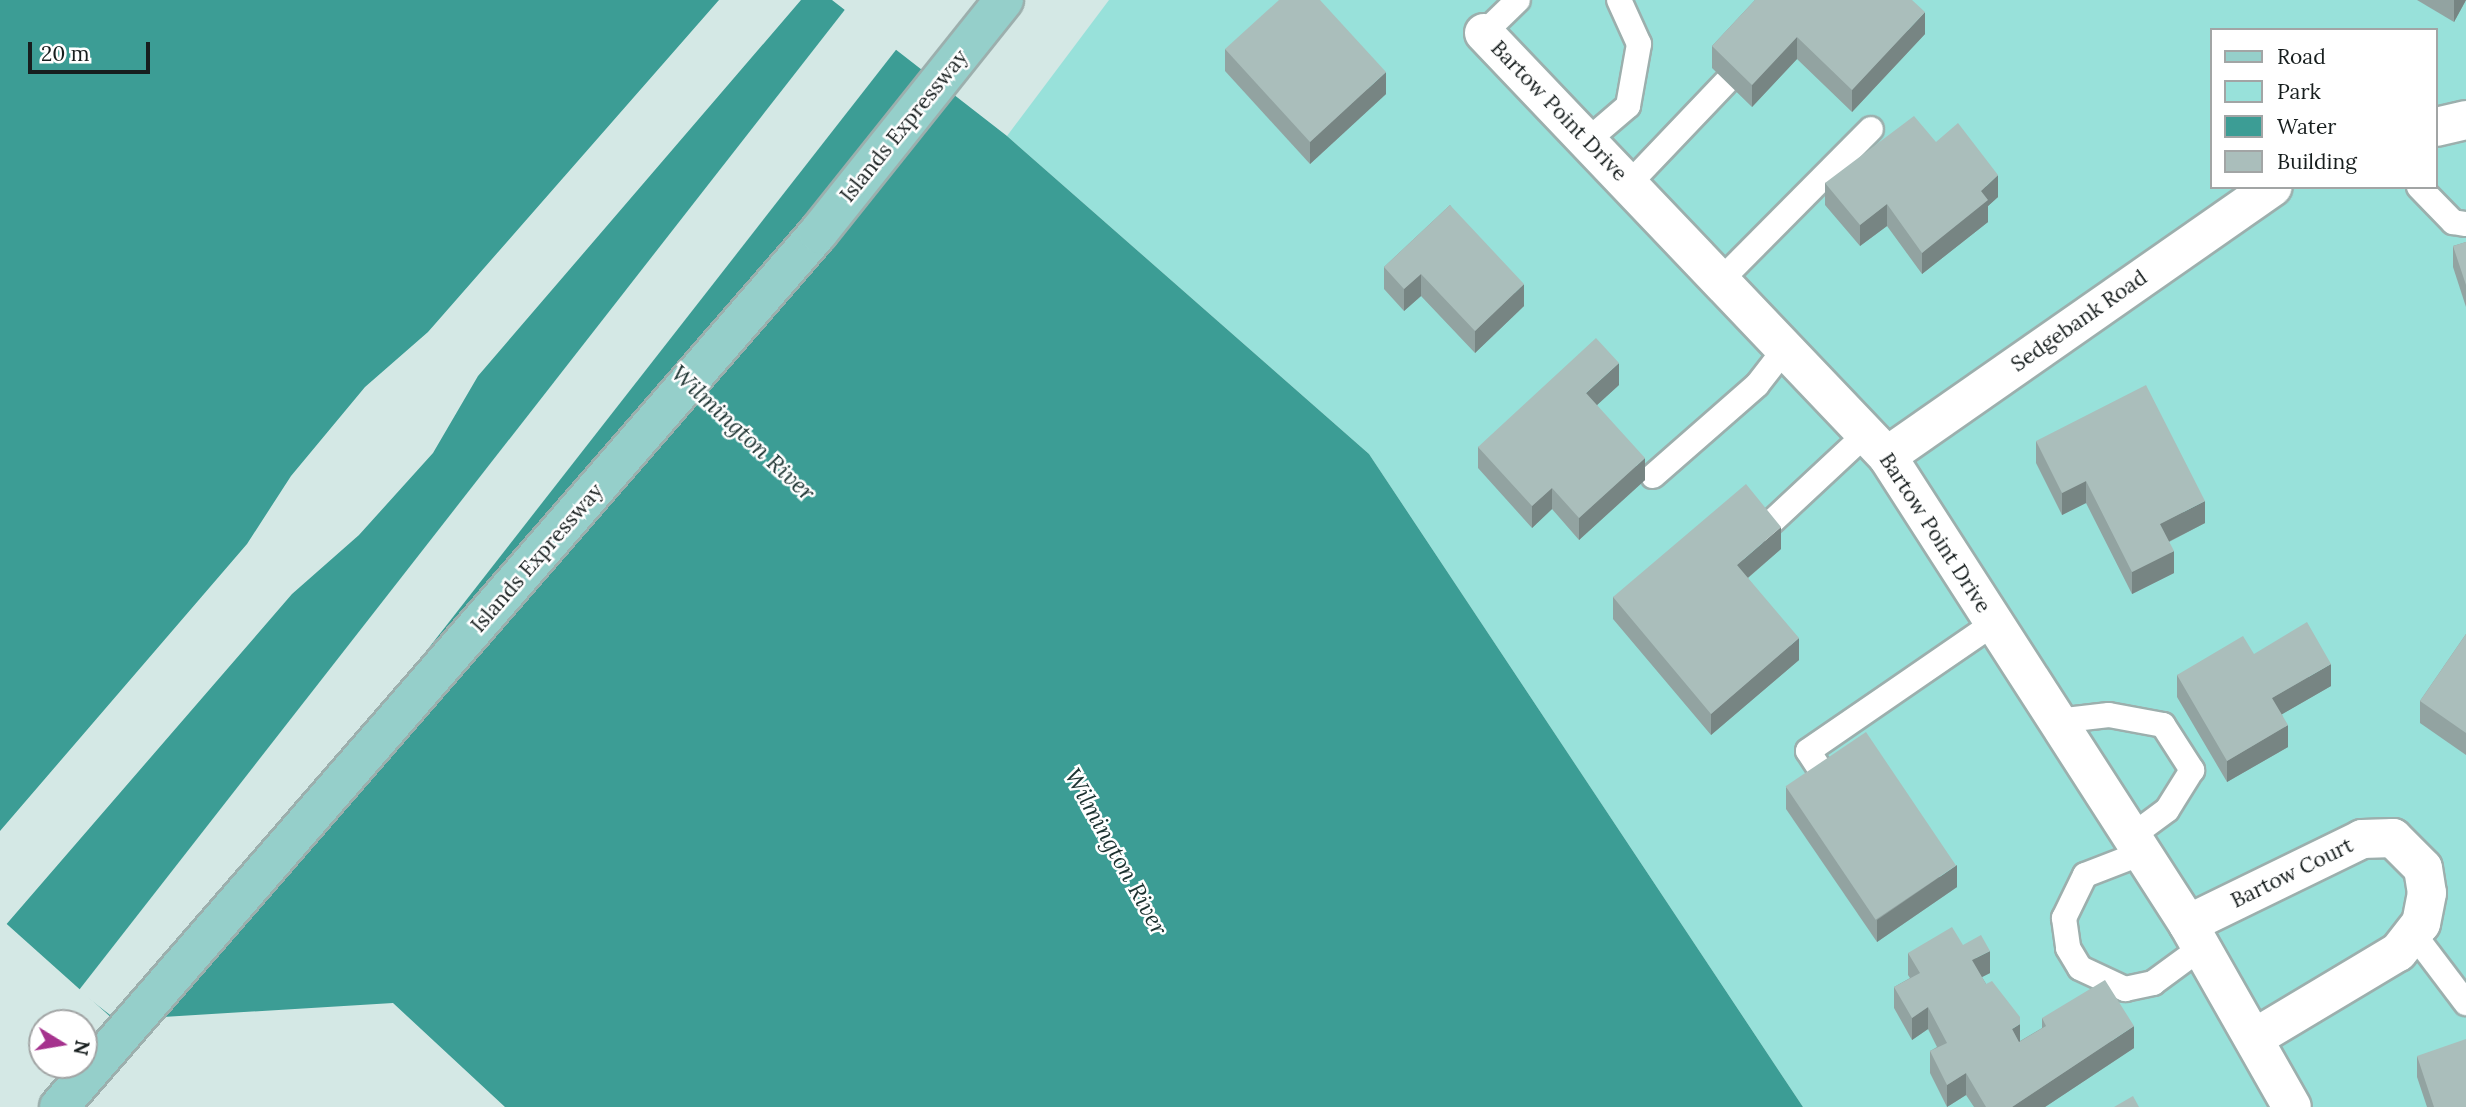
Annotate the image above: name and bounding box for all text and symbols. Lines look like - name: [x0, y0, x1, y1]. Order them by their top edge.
- scale bar: [32, 28, 154, 72]
- legend: [2210, 28, 2438, 189]
- street label: Bartow Point Drive: [1486, 36, 1632, 186]
- text: 20 m: [41, 40, 90, 67]
- text: Road: [2277, 43, 2326, 70]
- street label: Islands Expressway: [835, 45, 973, 207]
- text: Park: [2277, 78, 2321, 105]
- text: Water: [2277, 113, 2336, 140]
- text: Building: [2277, 148, 2357, 175]
- street label: Sedgebank Road: [2006, 265, 2152, 377]
- water label: Wilmington River: [665, 359, 821, 507]
- street label: Bartow Point Drive: [1874, 449, 1996, 617]
- street label: Islands Expressway: [466, 479, 608, 637]
- water label: Wilmington River: [1059, 764, 1173, 940]
- street label: Bartow Court: [2227, 833, 2357, 913]
- north arrow: [28, 1009, 98, 1079]
- text: N: [68, 1038, 95, 1057]

